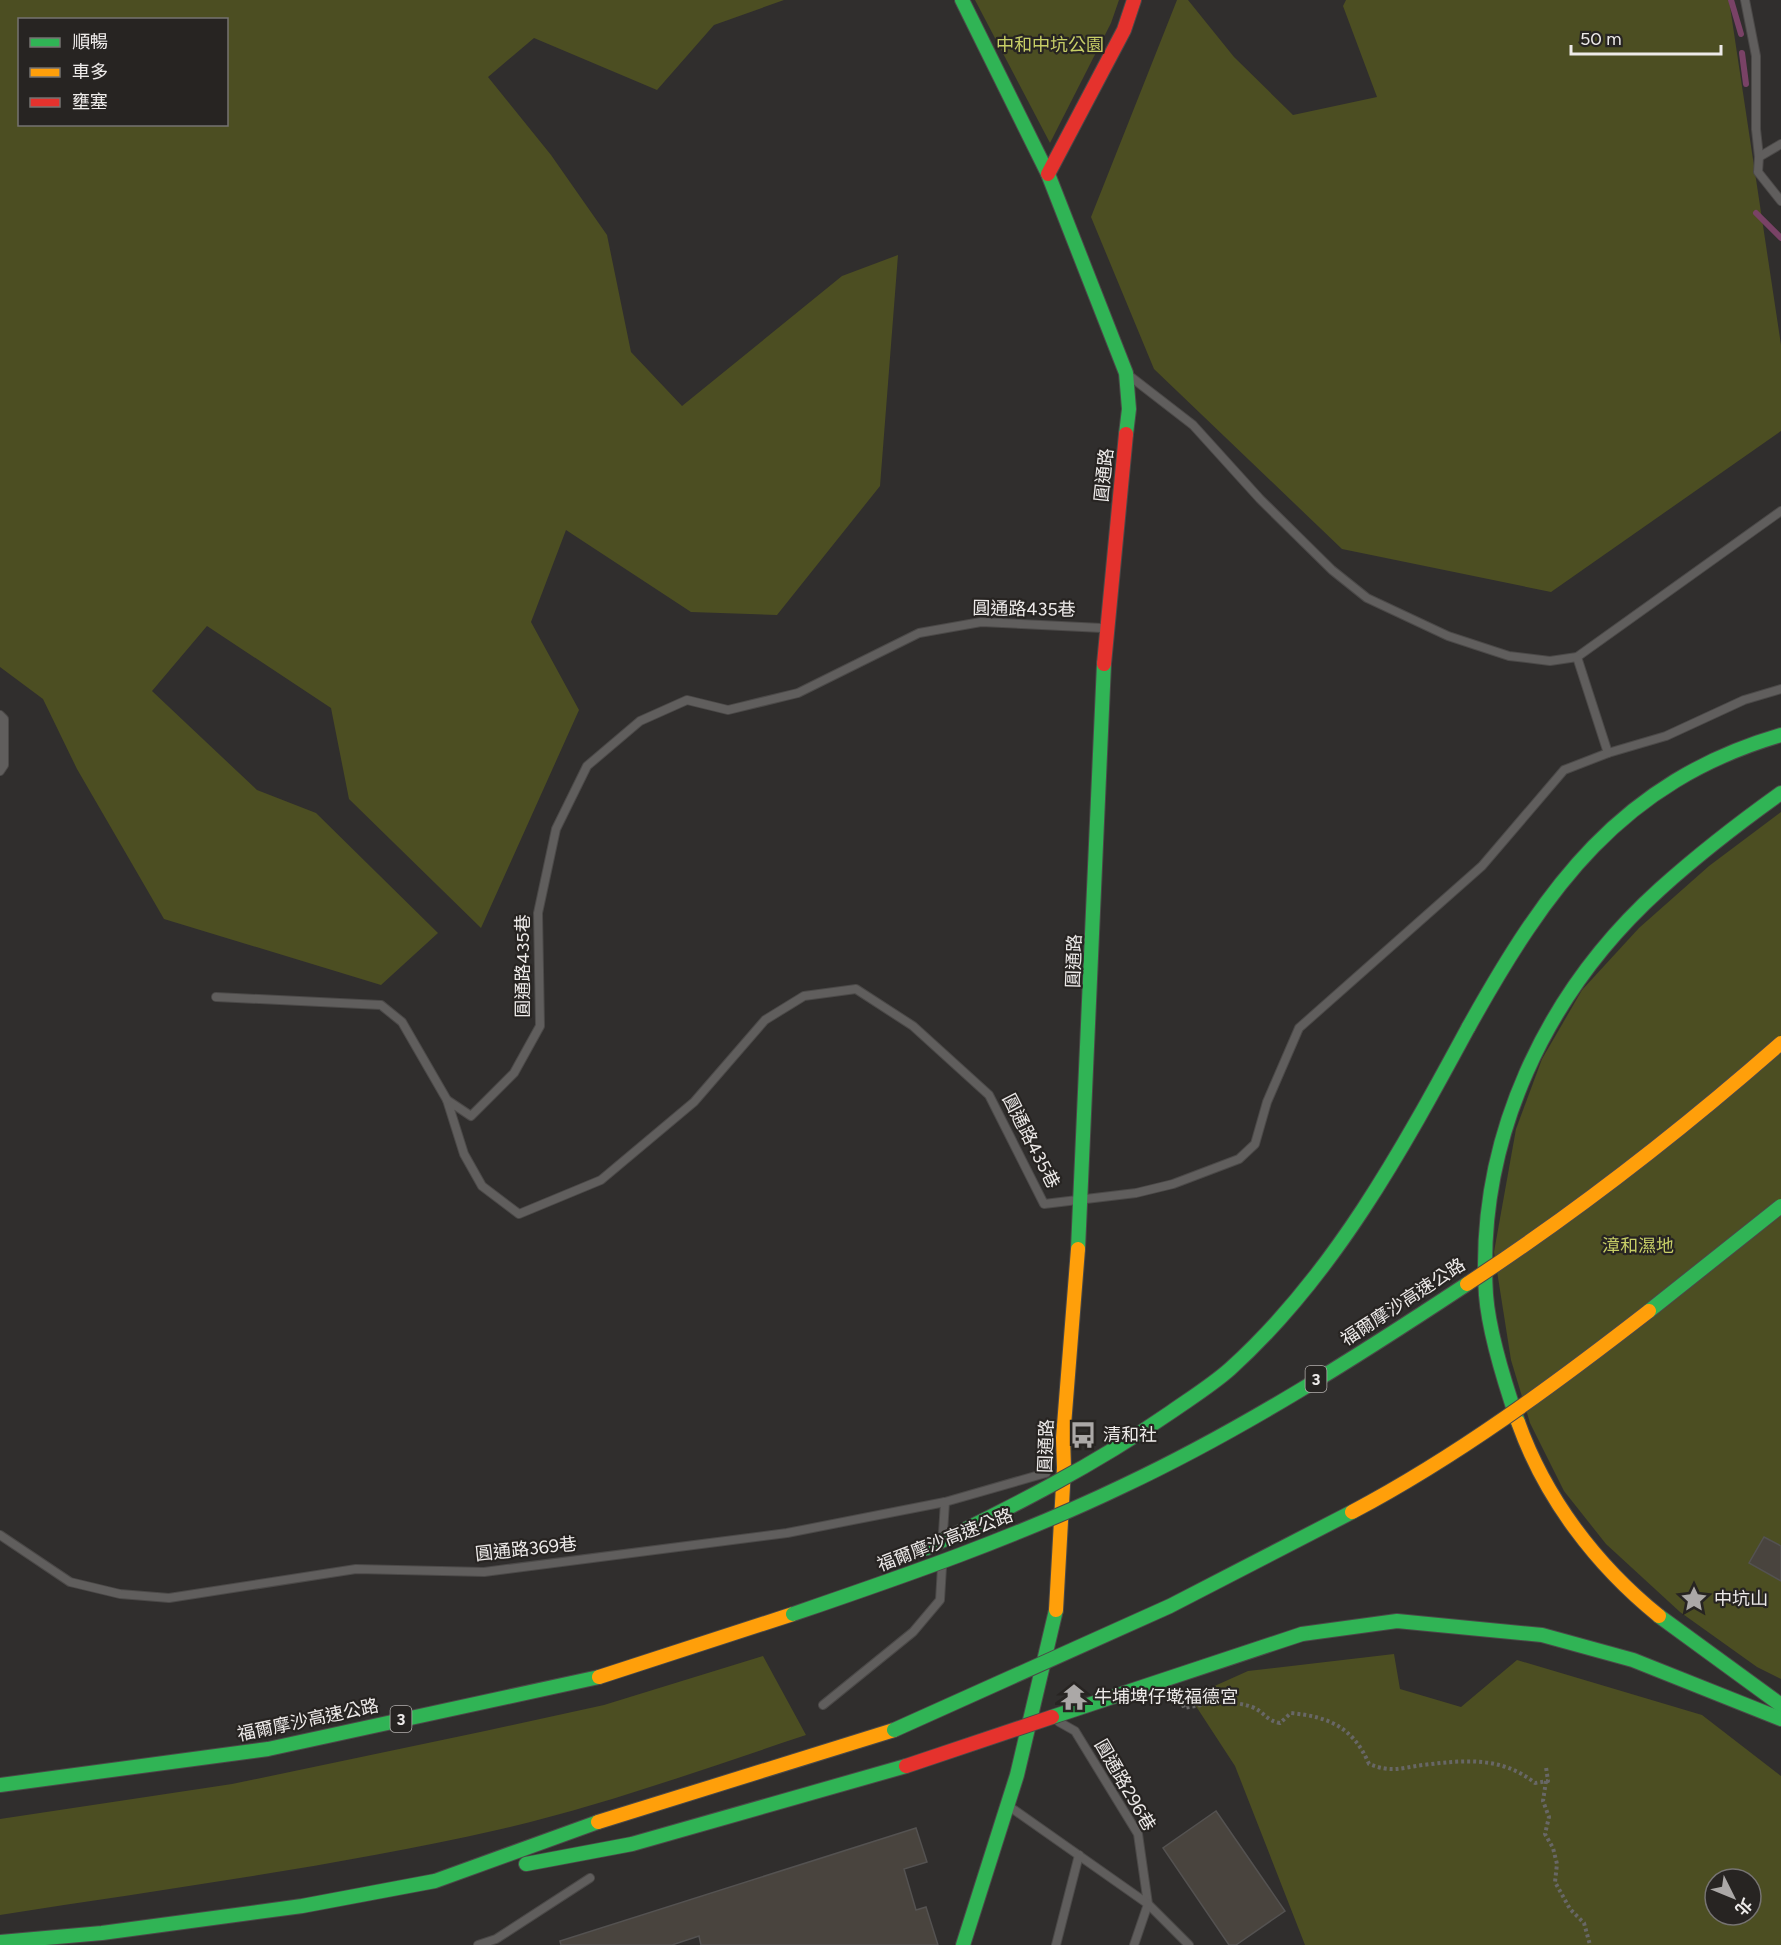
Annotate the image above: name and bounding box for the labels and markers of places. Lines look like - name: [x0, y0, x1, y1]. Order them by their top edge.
- bus stop icon: 清和社: [1068, 1420, 1098, 1450]
- place label: 清和社: [1103, 1424, 1157, 1446]
- place icon: 中坑山: [1679, 1584, 1709, 1614]
- place label: 中坑山: [1714, 1588, 1768, 1610]
- temple icon: 牛埔埤仔墘福德宮: [1059, 1682, 1089, 1712]
- place label: 牛埔埤仔墘福德宮: [1094, 1686, 1238, 1708]

